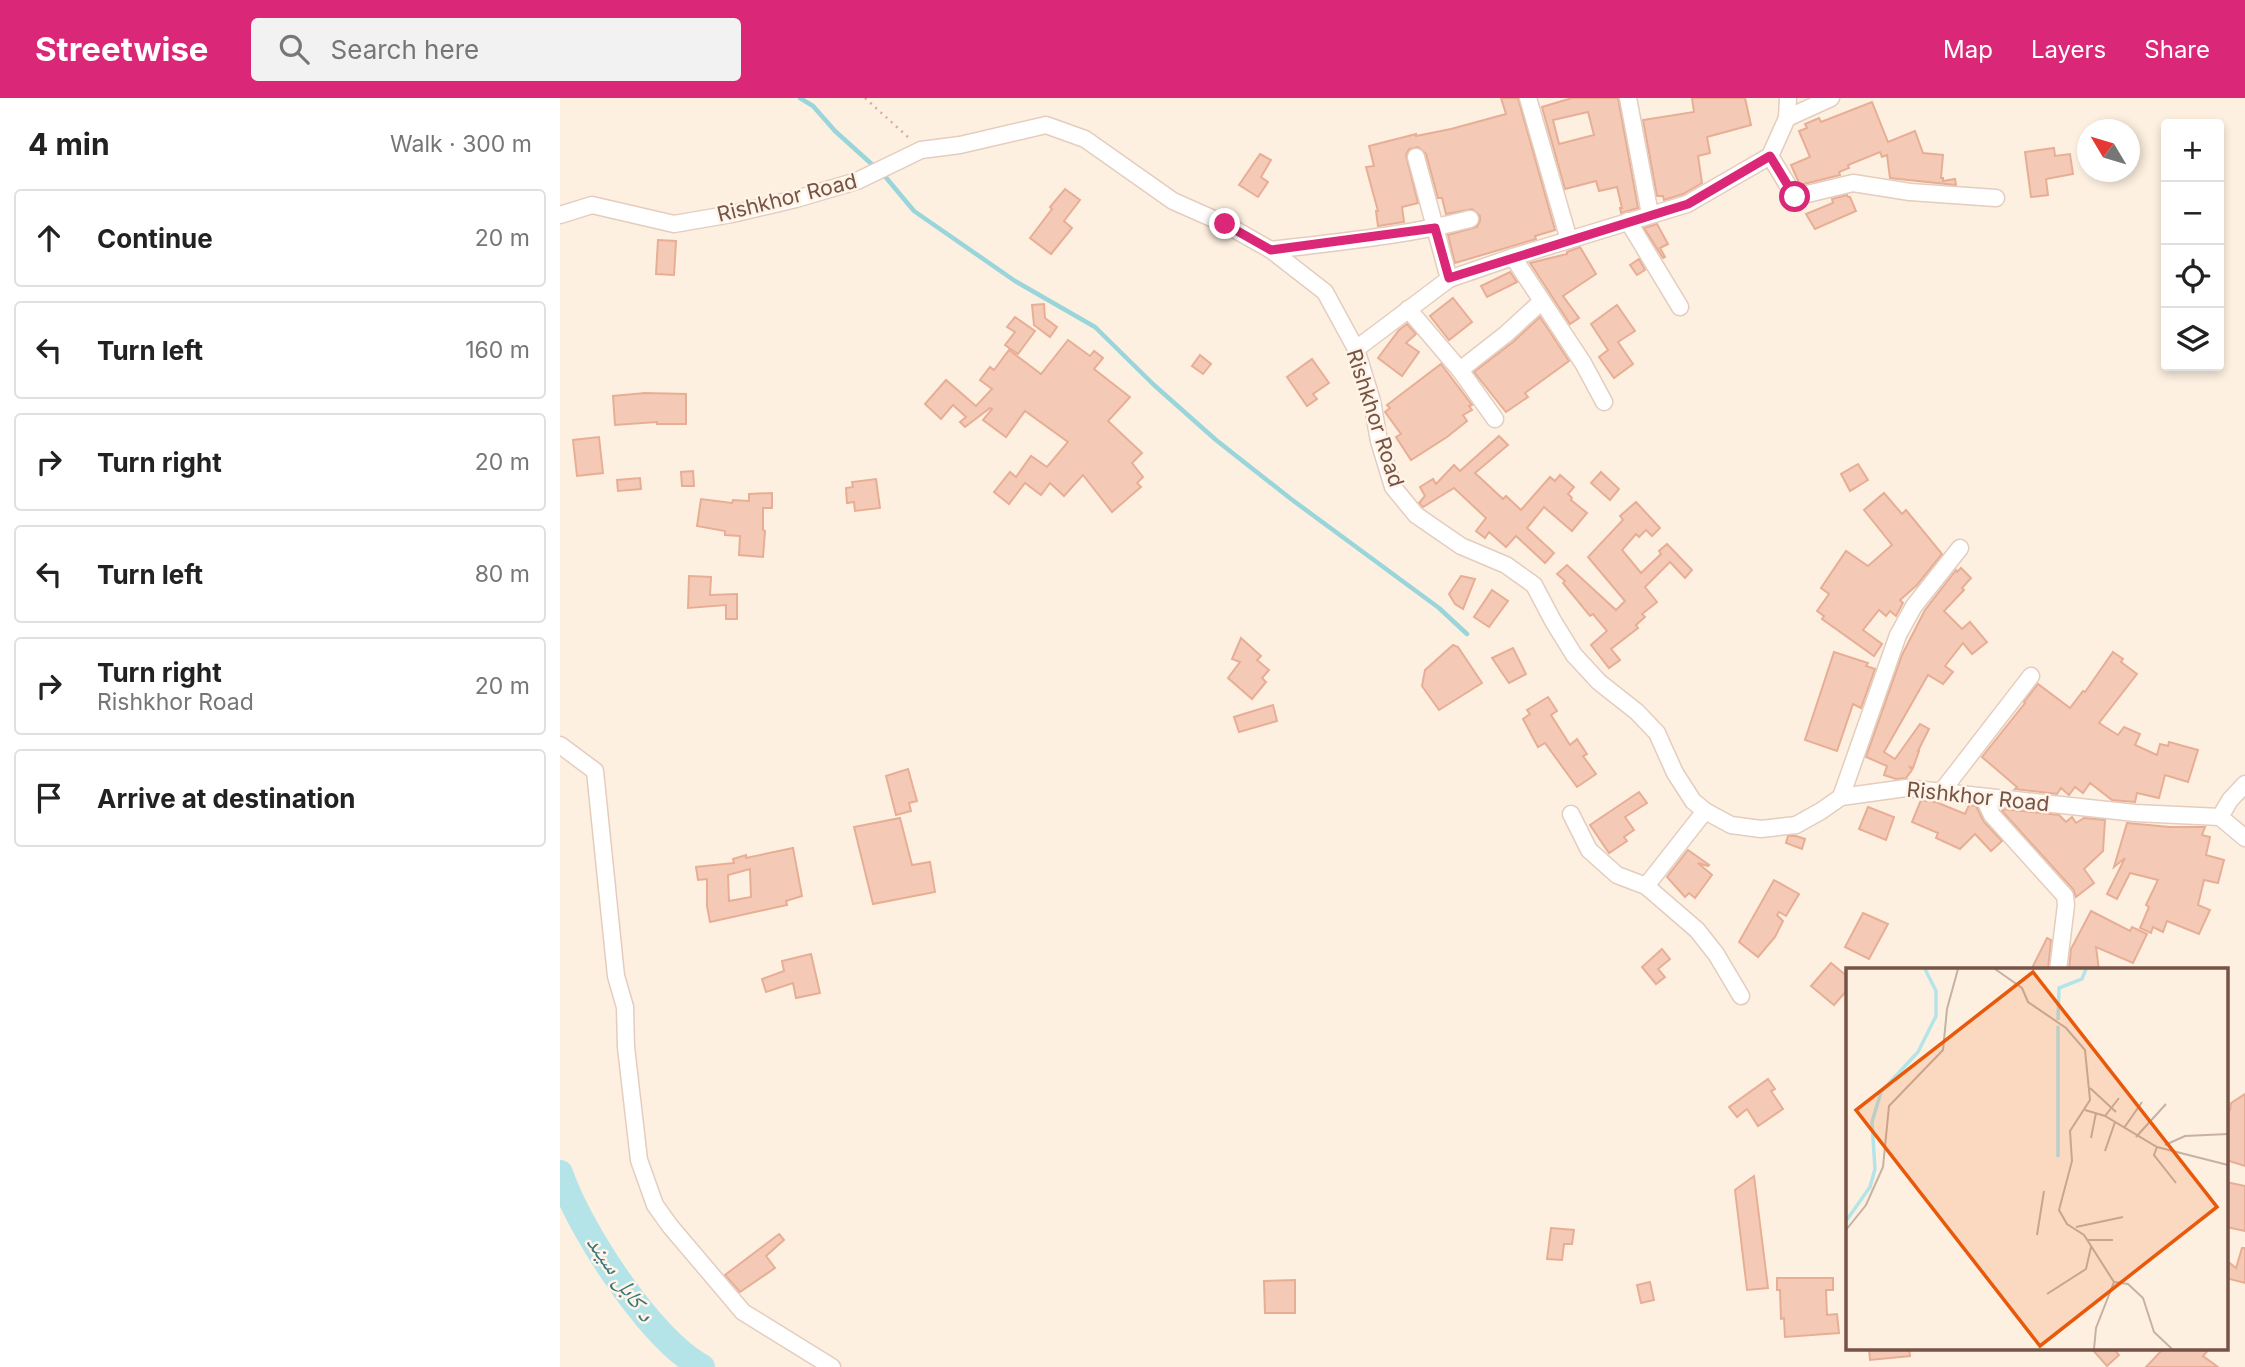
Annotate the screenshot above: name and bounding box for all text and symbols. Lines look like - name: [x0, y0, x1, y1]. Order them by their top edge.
- search box: [251, 18, 741, 81]
- text: Streetwise: [35, 29, 209, 69]
- icon: search: [275, 30, 313, 68]
- text: Search here: [331, 34, 479, 65]
- text: Map: [1943, 35, 1993, 64]
- text: Layers: [2031, 35, 2106, 64]
- text: Share: [2144, 35, 2210, 64]
- north arrow: [2077, 119, 2140, 182]
- map controls: [2161, 119, 2224, 371]
- button: +: [2161, 119, 2224, 182]
- text: 4 min: [28, 126, 110, 162]
- text: Walk · 300 m: [390, 130, 532, 158]
- street label: Rishkhor Road: [714, 168, 859, 227]
- route start: [1779, 181, 1810, 212]
- button: −: [2161, 182, 2224, 245]
- route end: [1209, 208, 1240, 239]
- icon: ahead: [30, 219, 68, 257]
- text: Continue: [97, 223, 213, 254]
- text: 20 m: [475, 224, 530, 252]
- button: locate: [2161, 245, 2224, 308]
- button: layers: [2161, 308, 2224, 371]
- icon: left: [30, 331, 68, 369]
- text: Turn left: [97, 335, 203, 366]
- text: 160 m: [465, 336, 530, 364]
- street label: Rishkhor Road: [1341, 346, 1409, 490]
- icon: right: [30, 443, 68, 481]
- text: Turn right: [97, 447, 222, 478]
- text: 20 m: [475, 448, 530, 476]
- icon: left: [30, 555, 68, 593]
- text: Turn left: [97, 559, 203, 590]
- text: 80 m: [475, 560, 530, 588]
- text: Turn right: [97, 657, 222, 688]
- icon: right: [30, 667, 68, 705]
- text: 20 m: [475, 672, 530, 700]
- text: Rishkhor Road: [97, 688, 254, 716]
- street label: Rishkhor Road: [1906, 777, 2051, 816]
- icon: arrive: [30, 779, 68, 817]
- text: Arrive at destination: [97, 783, 356, 814]
- inset map: [1846, 968, 2228, 1350]
- water label: د کابل سيند: [580, 1230, 661, 1327]

